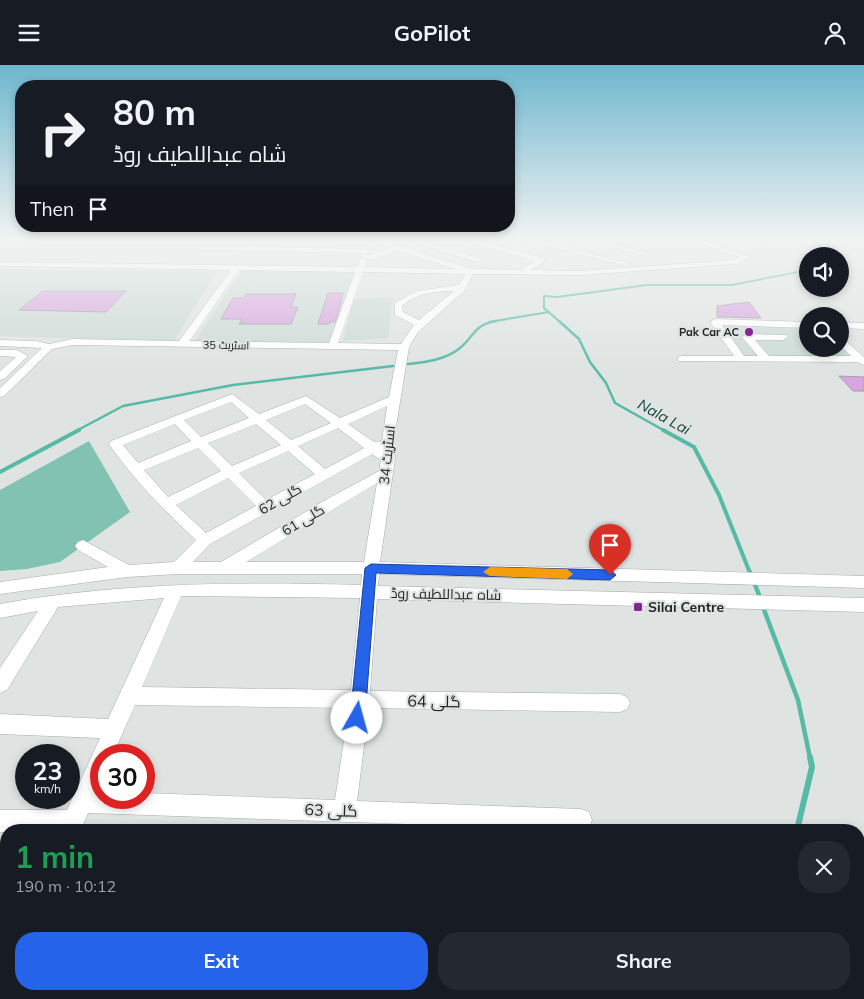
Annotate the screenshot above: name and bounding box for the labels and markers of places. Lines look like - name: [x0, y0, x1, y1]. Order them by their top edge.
- place label: Pak Car AC: [679, 325, 739, 339]
- marker: Pak Car AC: [743, 326, 755, 338]
- pin: [589, 524, 631, 575]
- place label: Silai Centre: [648, 598, 724, 616]
- marker: Silai Centre: [632, 601, 644, 613]

